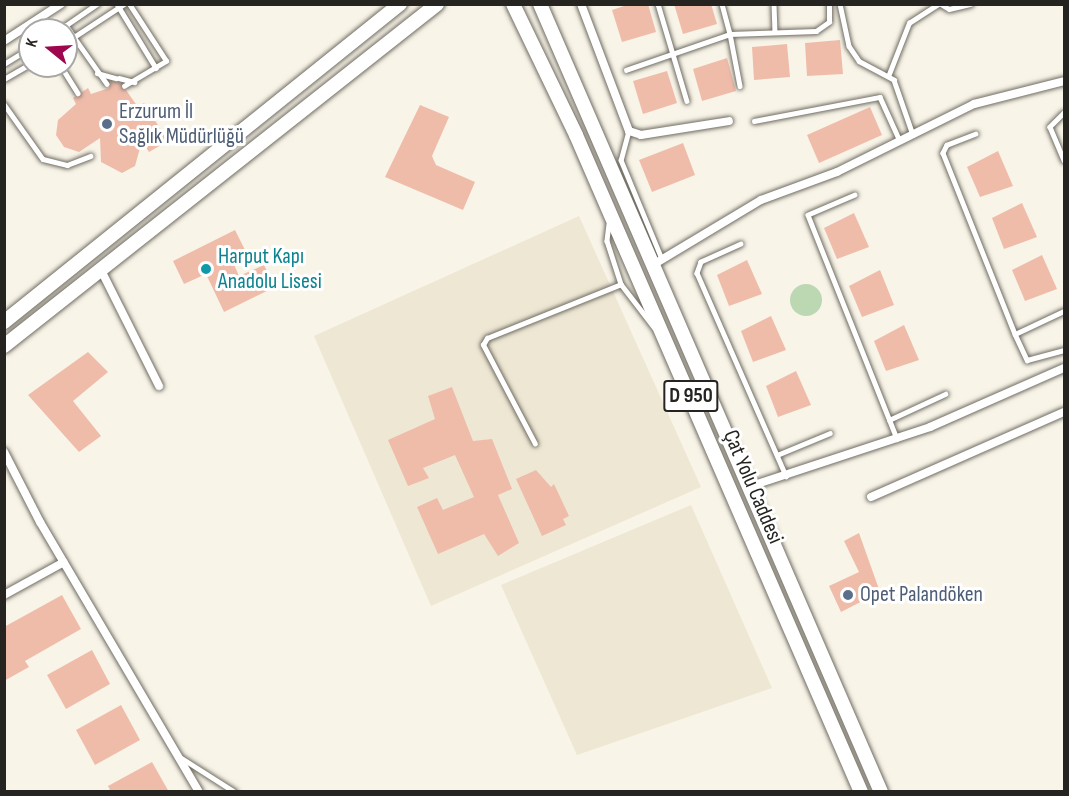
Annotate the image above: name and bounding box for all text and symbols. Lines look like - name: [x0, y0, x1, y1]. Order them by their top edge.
- north arrow: [18, 18, 78, 78]
- text: K: [22, 36, 43, 50]
- place label: Erzurum İl Sağlık Müdürlüğü: [119, 98, 244, 150]
- marker: Erzurum İl Sağlık Müdürlüğü: [100, 117, 114, 131]
- place label: Harput Kapı Anadolu Lisesi: [218, 243, 322, 294]
- marker: Harput Kapı Anadolu Lisesi: [199, 262, 213, 276]
- road number: D 950: [662, 378, 720, 414]
- street label: Çat Yolu Caddesi: [717, 426, 789, 548]
- place label: Opet Palandöken: [860, 582, 983, 608]
- marker: Opet Palandöken: [841, 588, 855, 602]

